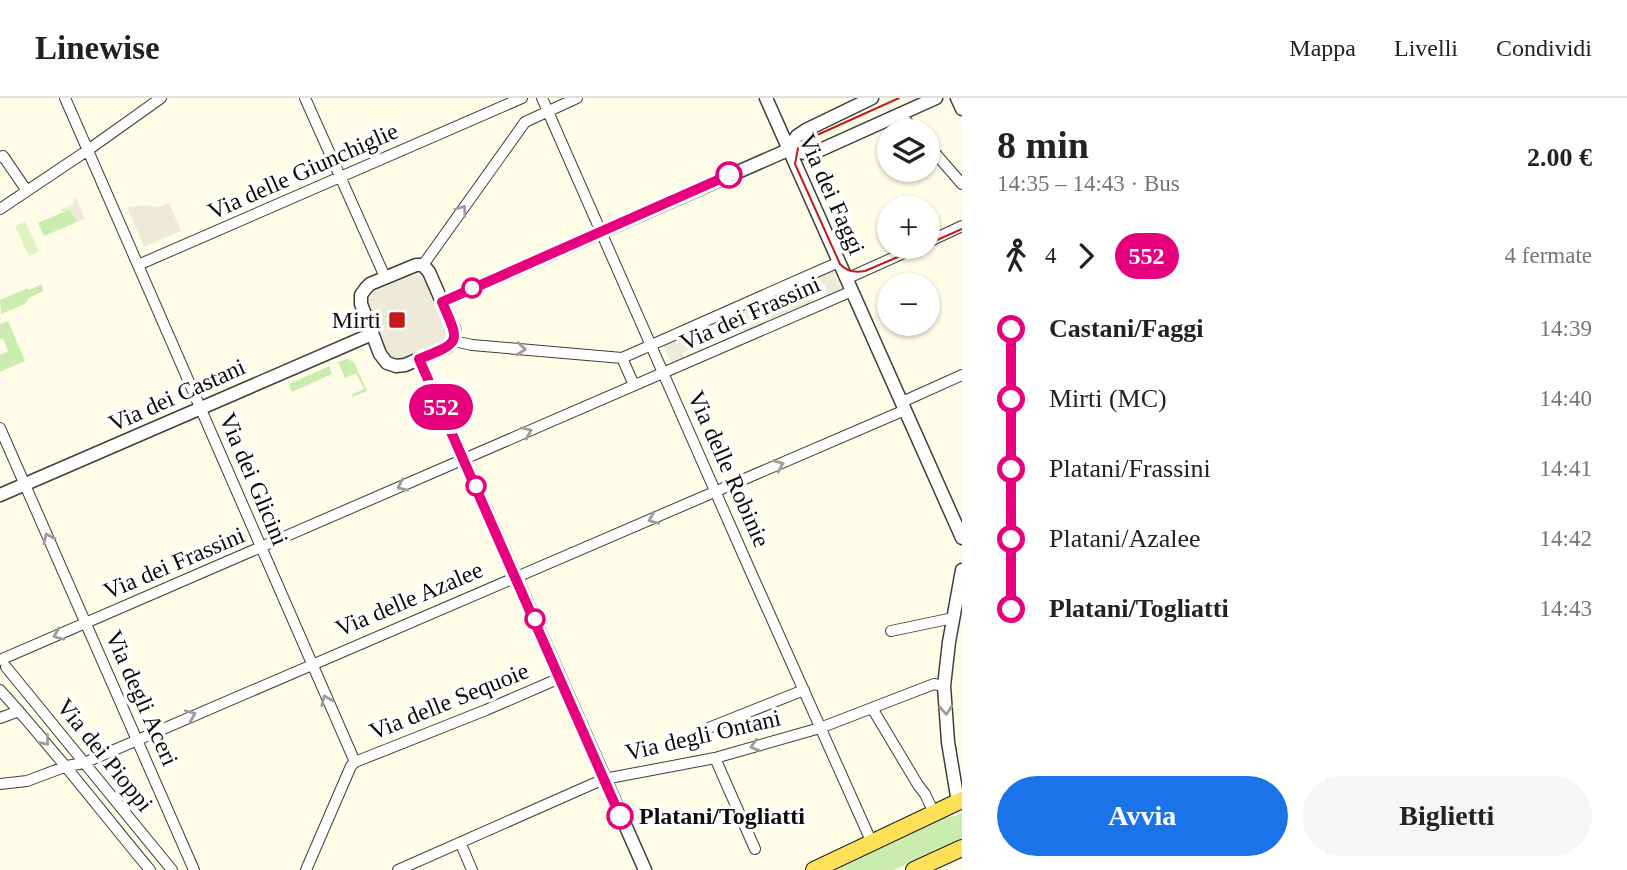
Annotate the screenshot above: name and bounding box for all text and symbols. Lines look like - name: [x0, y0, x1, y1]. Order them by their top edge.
- text: Linewise: [35, 30, 160, 66]
- text: Mappa: [1289, 35, 1356, 61]
- text: Livelli: [1394, 35, 1458, 61]
- text: Condividi: [1496, 35, 1592, 61]
- street label: Via delle Giunchiglie: [204, 117, 402, 225]
- map controls: [877, 119, 940, 336]
- button: layers: [877, 119, 940, 182]
- text: 8 min: [997, 124, 1089, 166]
- street label: Via dei Faggi: [794, 130, 870, 259]
- text: 2.00 €: [1527, 143, 1592, 172]
- unlabelled marker: [716, 162, 742, 188]
- text: 14:35 – 14:43 · Bus: [997, 171, 1180, 196]
- button: +: [877, 196, 940, 259]
- one-way arrow: [454, 205, 466, 218]
- icon: walk: [997, 237, 1035, 275]
- icon: forward: [1067, 237, 1105, 275]
- text: 4: [1045, 243, 1057, 268]
- text: 552: [1129, 243, 1165, 269]
- text: 4 fermate: [1505, 243, 1592, 268]
- street label: Via dei Frassini: [676, 270, 824, 355]
- button: −: [877, 273, 940, 336]
- unlabelled marker: [462, 278, 482, 298]
- place label: Mirti: [332, 307, 381, 333]
- marker: Mirti: [387, 310, 407, 330]
- text: Castani/Faggi: [1049, 314, 1204, 343]
- text: 14:39: [1540, 316, 1592, 341]
- one-way arrow: [516, 341, 527, 356]
- street label: Via dei Castani: [105, 353, 250, 437]
- line badge: 552: [401, 384, 481, 430]
- text: Mirti (MC): [1049, 384, 1167, 413]
- text: 14:40: [1540, 386, 1592, 411]
- street label: Via delle Robinie: [683, 387, 775, 551]
- text: 552: [423, 394, 459, 420]
- street label: Via dei Glicini: [214, 409, 294, 549]
- one-way arrow: [520, 426, 532, 440]
- text: Platani/Frassini: [1049, 454, 1211, 483]
- text: 14:41: [1540, 456, 1592, 481]
- one-way arrow: [772, 459, 784, 473]
- unlabelled marker: [466, 476, 486, 496]
- one-way arrow: [397, 478, 409, 492]
- one-way arrow: [648, 511, 661, 525]
- street label: Via dei Frassini: [100, 521, 249, 604]
- text: Platani/Azalee: [1049, 524, 1201, 553]
- text: 14:42: [1540, 526, 1592, 551]
- one-way arrow: [43, 533, 57, 545]
- street label: Via delle Azalee: [332, 556, 486, 642]
- text: Platani/Togliatti: [1049, 594, 1229, 623]
- text: 14:43: [1540, 596, 1592, 621]
- unlabelled marker: [525, 609, 545, 629]
- street label: Via degli Aceri: [101, 626, 184, 770]
- one-way arrow: [53, 627, 65, 641]
- street label: Via delle Sequoie: [366, 657, 532, 745]
- street label: Via dei Pioppi: [52, 693, 158, 817]
- one-way arrow: [320, 694, 334, 707]
- street label: Via degli Ontani: [623, 704, 783, 765]
- one-way arrow: [938, 705, 953, 716]
- one-way arrow: [185, 710, 197, 724]
- one-way arrow: [37, 733, 49, 746]
- one-way arrow: [749, 738, 761, 753]
- button: Avvia: [997, 776, 1288, 856]
- button: Biglietti: [1302, 776, 1592, 856]
- marker: Platani/Togliatti: [607, 803, 633, 829]
- place label: Platani/Togliatti: [639, 803, 805, 829]

